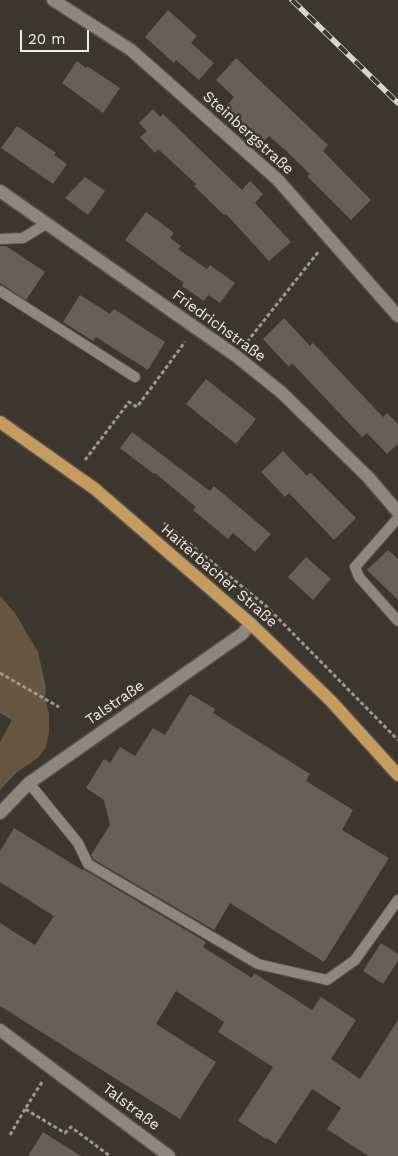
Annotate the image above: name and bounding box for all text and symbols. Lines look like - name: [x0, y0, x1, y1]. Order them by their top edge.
- scale bar: [22, 20, 91, 52]
- text: 20 m: [28, 30, 66, 48]
- street label: Steinbergstraße: [199, 87, 297, 179]
- street label: Friedrichstraße: [169, 286, 269, 366]
- street label: Haiterbacher Straße: [157, 521, 281, 631]
- street label: Talstraße: [82, 677, 148, 729]
- street label: Talstraße: [99, 1080, 163, 1134]

